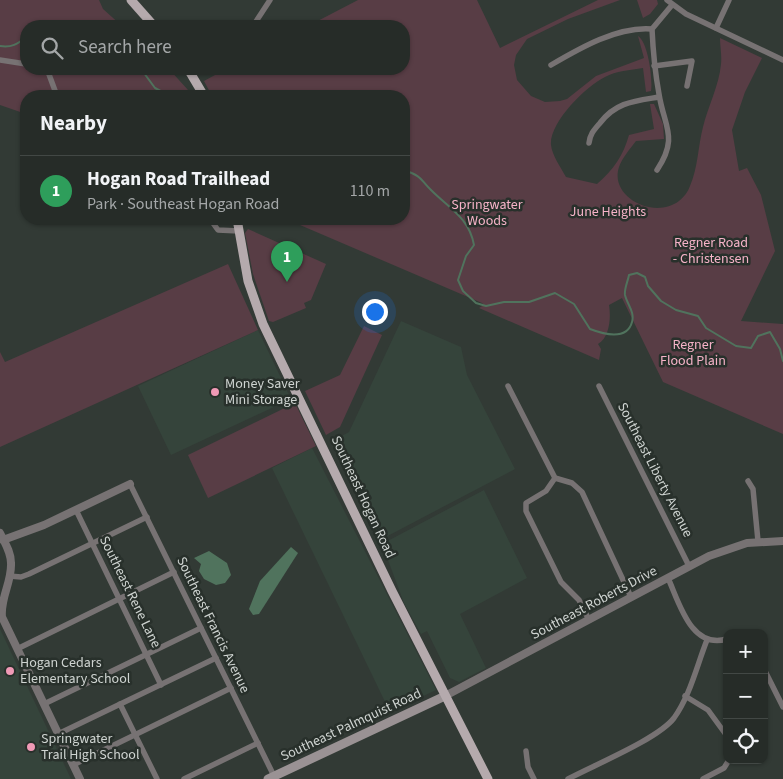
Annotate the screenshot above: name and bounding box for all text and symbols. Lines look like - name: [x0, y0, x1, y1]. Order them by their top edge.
- search box: [20, 20, 410, 75]
- icon: search: [38, 34, 66, 62]
- text: Search here: [78, 34, 172, 61]
- text: Nearby: [40, 108, 107, 138]
- text: Hogan Road Trailhead: [87, 166, 270, 193]
- text: 1: [52, 180, 60, 202]
- text: 110 m: [350, 180, 390, 202]
- text: Park · Southeast Hogan Road: [87, 193, 279, 215]
- park label: Springwater Woods: [451, 195, 523, 231]
- park label: June Heights: [570, 202, 646, 222]
- park label: Regner Road - Christensen: [673, 233, 749, 269]
- pin: 1: [271, 241, 303, 282]
- your location: [362, 299, 388, 325]
- park label: Regner Flood Plain: [660, 335, 726, 371]
- place label: Money Saver Mini Storage: [225, 374, 300, 410]
- marker: Money Saver Mini Storage: [209, 386, 221, 398]
- street label: Southeast Liberty Avenue: [612, 399, 698, 541]
- street label: Southeast Hogan Road: [326, 432, 400, 562]
- street label: Southeast Rene Lane: [94, 533, 166, 652]
- street label: Southeast Francis Avenue: [171, 553, 255, 697]
- street label: Southeast Roberts Drive: [527, 561, 661, 645]
- map controls: [723, 629, 768, 764]
- button: +: [723, 629, 768, 674]
- place label: Hogan Cedars Elementary School: [20, 653, 131, 689]
- marker: Hogan Cedars Elementary School: [4, 665, 16, 677]
- button: −: [723, 674, 768, 719]
- street label: Southeast Palmquist Road: [277, 683, 425, 767]
- button: locate: [723, 719, 768, 764]
- place label: Springwater Trail High School: [41, 729, 140, 765]
- marker: Springwater Trail High School: [25, 741, 37, 753]

